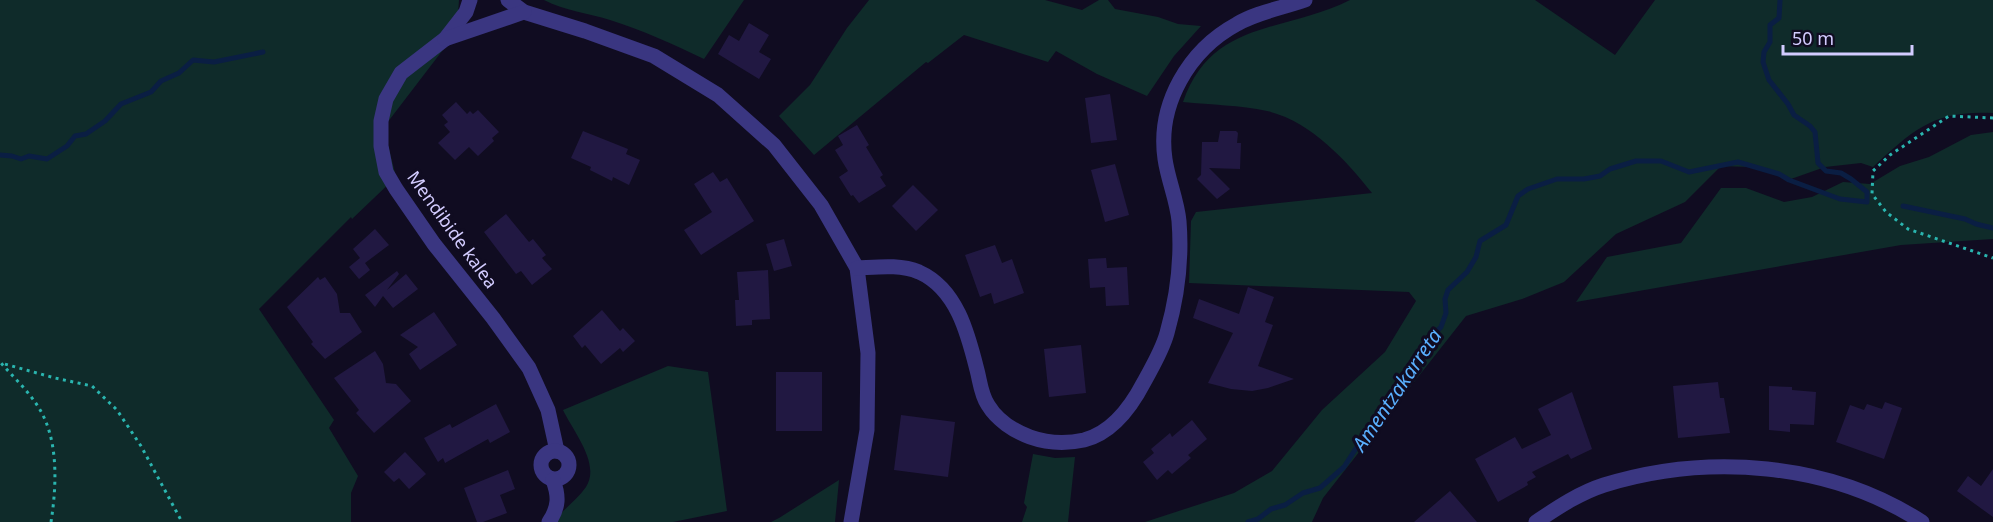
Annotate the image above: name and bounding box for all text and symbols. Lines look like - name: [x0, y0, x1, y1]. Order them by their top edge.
- scale bar: [1783, 18, 1912, 56]
- text: 50 m: [1792, 26, 1834, 50]
- street label: Mendibide kalea: [402, 166, 504, 293]
- water label: Amentzakarreta: [1345, 323, 1447, 458]

